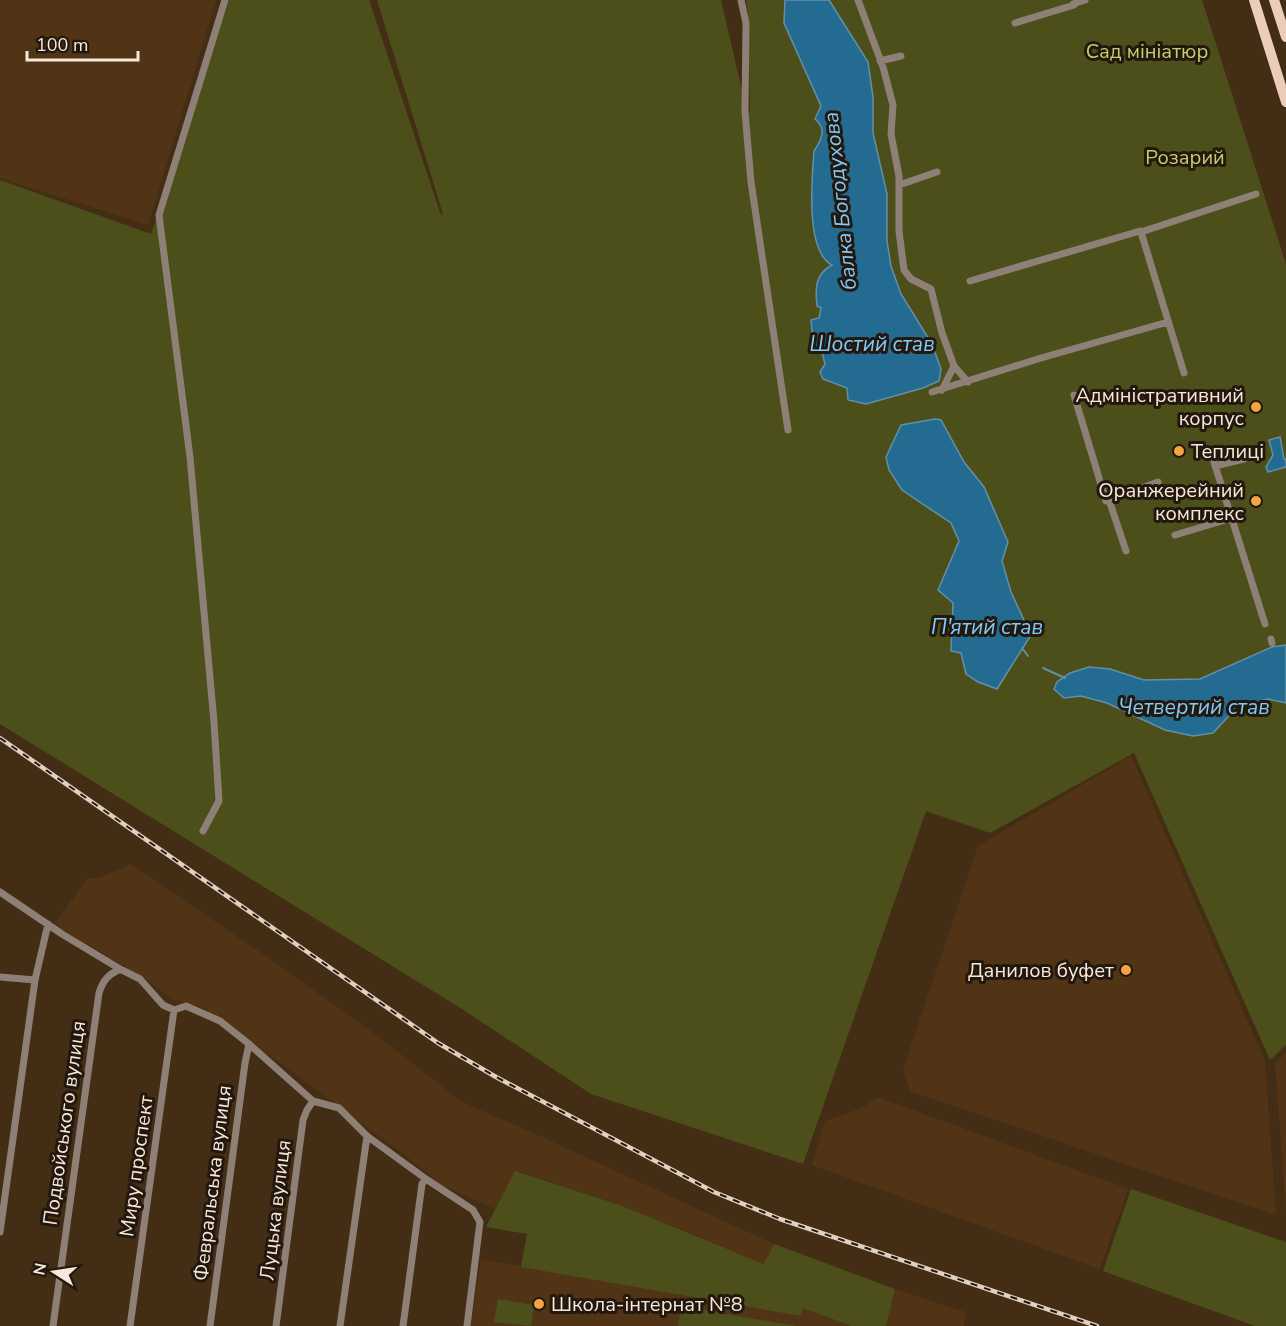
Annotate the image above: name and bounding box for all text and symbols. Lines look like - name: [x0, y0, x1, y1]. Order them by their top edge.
- scale bar: [27, 24, 138, 62]
- text: 100 m: [36, 33, 88, 57]
- park label: Сад мініатюр: [1086, 38, 1208, 65]
- water label: балка Богодухова: [817, 111, 863, 291]
- park label: Розарий: [1145, 144, 1225, 171]
- water label: Шостий став: [809, 330, 935, 358]
- place label: Адміністративний корпус: [1075, 382, 1244, 432]
- marker: Адміністративний корпус: [1249, 400, 1263, 414]
- place label: Теплиці: [1191, 438, 1264, 465]
- marker: Теплиці: [1172, 444, 1186, 458]
- place label: Оранжерейний комплекс: [1098, 477, 1244, 527]
- marker: Оранжерейний комплекс: [1249, 494, 1263, 508]
- water label: П'ятий став: [931, 613, 1043, 641]
- water label: Четвертий став: [1118, 693, 1270, 721]
- place label: Данилов буфет: [968, 957, 1114, 984]
- marker: Данилов буфет: [1119, 963, 1133, 977]
- street label: Подвойського вулиця: [37, 1019, 92, 1227]
- street label: Февральська вулиця: [187, 1084, 238, 1282]
- street label: Миру проспект: [113, 1094, 160, 1238]
- street label: Луцька вулиця: [253, 1138, 297, 1282]
- north arrow: [24, 1242, 84, 1302]
- text: N: [28, 1261, 52, 1277]
- place label: Школа-інтернат №8: [551, 1291, 743, 1318]
- marker: Школа-інтернат №8: [532, 1297, 546, 1311]

